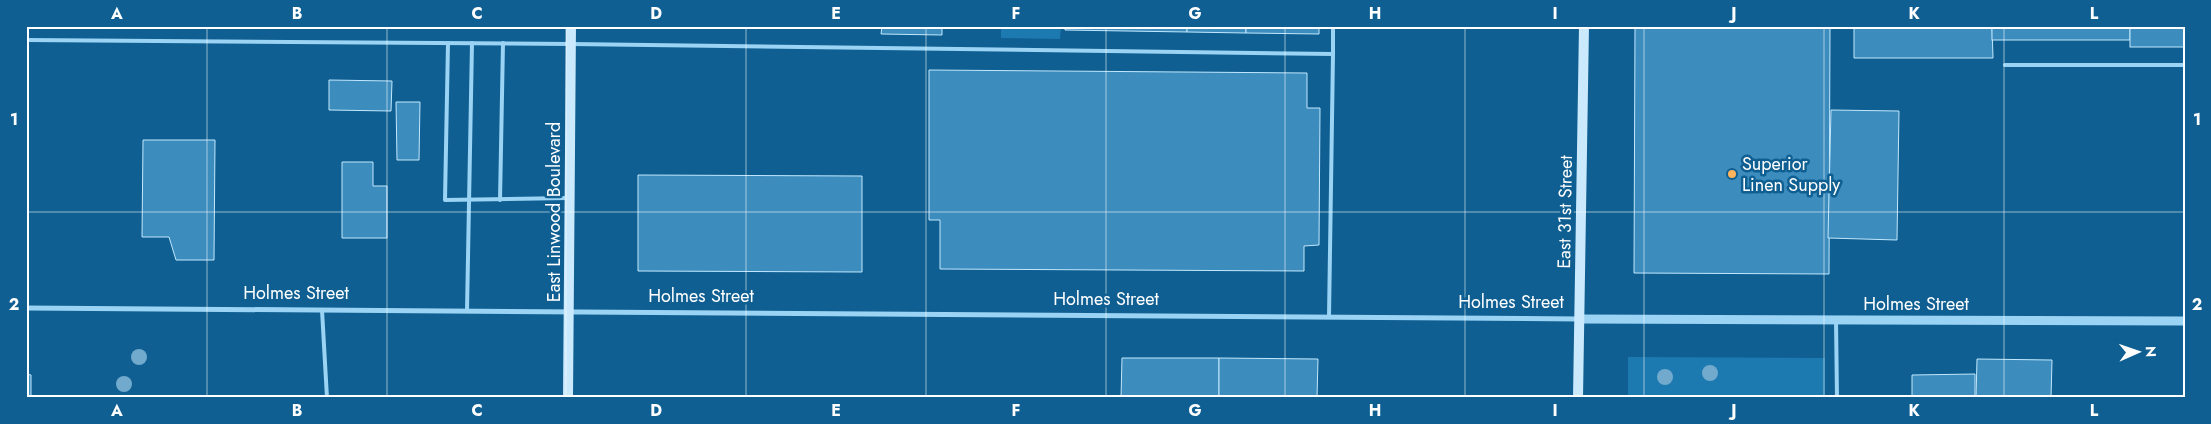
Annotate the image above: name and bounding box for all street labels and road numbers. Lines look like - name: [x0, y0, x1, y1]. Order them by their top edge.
- street label: East Linwood Boulevard: [541, 122, 567, 302]
- street label: East 31st Street: [1551, 154, 1579, 269]
- street label: Holmes Street: [243, 280, 350, 306]
- street label: Holmes Street: [648, 283, 755, 309]
- street label: Holmes Street: [1053, 286, 1160, 312]
- street label: Holmes Street: [1458, 289, 1565, 315]
- street label: Holmes Street: [1863, 291, 1970, 317]

